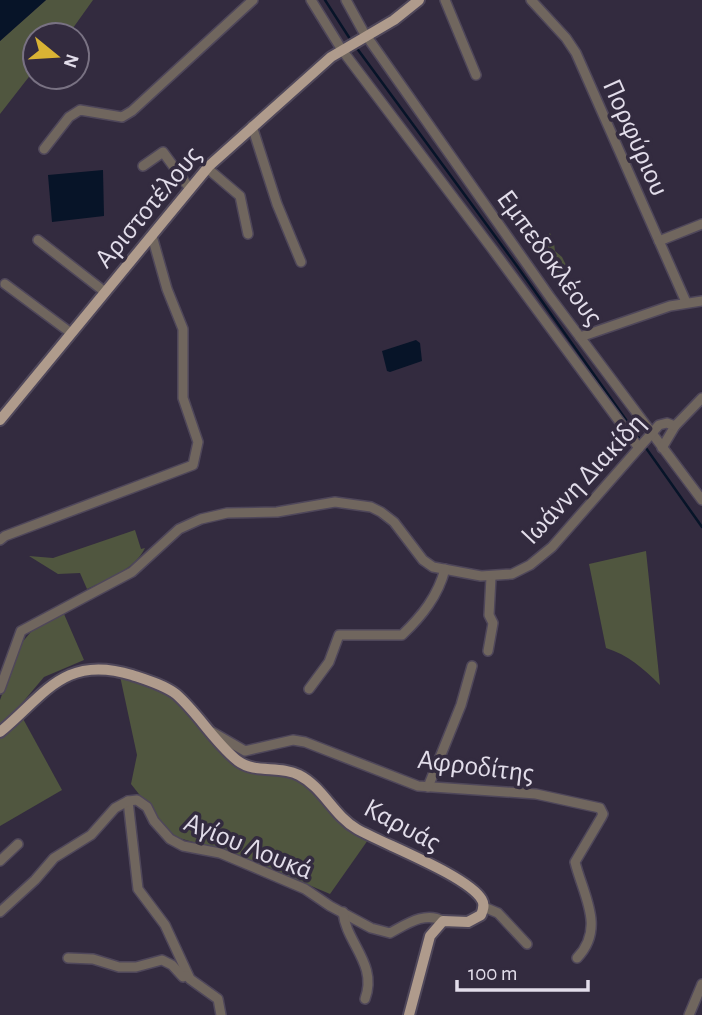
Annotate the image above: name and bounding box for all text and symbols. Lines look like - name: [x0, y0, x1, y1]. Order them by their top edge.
- north arrow: [21, 21, 91, 91]
- text: N: [60, 52, 82, 70]
- street label: Πορφύριου: [597, 75, 673, 200]
- street label: Αριστοτέλους: [90, 141, 207, 273]
- street label: Εμπεδοκλέους: [491, 185, 608, 331]
- street label: Ιωάννη Διακίδη: [516, 409, 651, 550]
- street label: Αφροδίτης: [416, 746, 536, 788]
- street label: Καρυάς: [359, 794, 445, 858]
- street label: Αγίου Λουκά: [180, 808, 317, 885]
- scale bar: [457, 948, 588, 992]
- text: 100 m: [468, 963, 518, 984]

